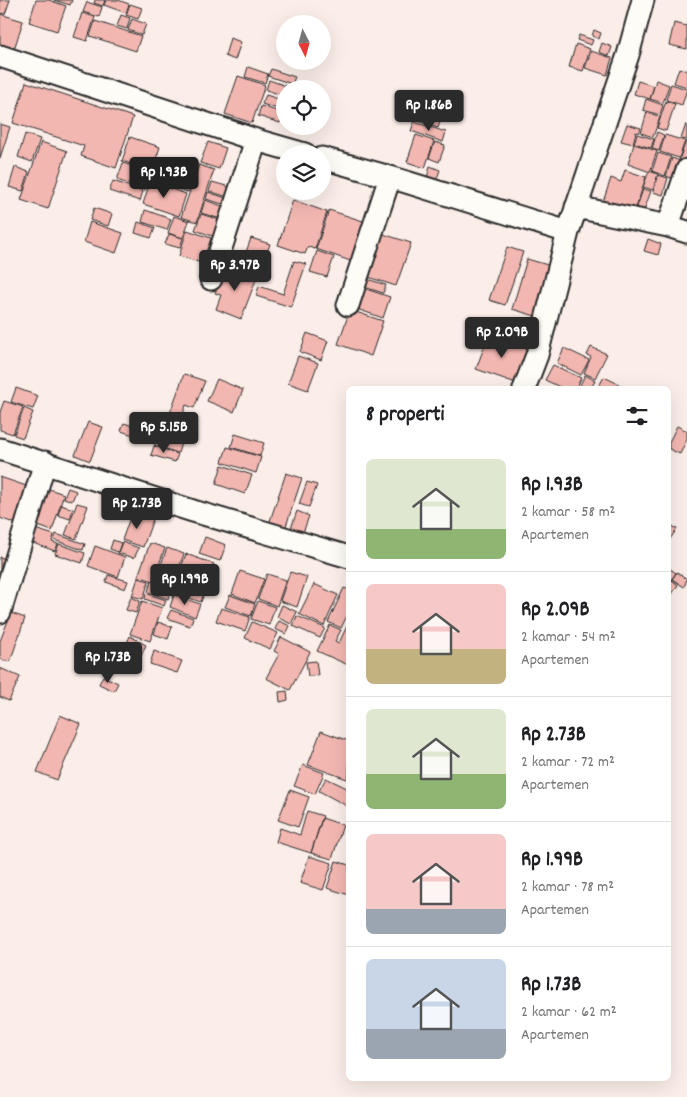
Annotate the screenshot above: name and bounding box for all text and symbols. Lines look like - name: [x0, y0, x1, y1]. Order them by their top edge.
- north arrow: [276, 15, 331, 70]
- map controls: [276, 15, 331, 200]
- button: locate: [276, 80, 331, 135]
- pin: Rp 1.86B: [377, 90, 481, 132]
- text: Rp 1.86B: [406, 94, 452, 117]
- button: layers: [276, 145, 331, 200]
- pin: Rp 1.93B: [112, 156, 216, 199]
- text: Rp 1.93B: [140, 161, 188, 184]
- pin: Rp 3.97B: [183, 250, 287, 292]
- text: Rp 3.97B: [210, 254, 260, 277]
- pin: Rp 2.09B: [450, 316, 554, 359]
- text: Rp 2.09B: [476, 321, 528, 344]
- text: 8 properti: [366, 401, 444, 431]
- icon: filters: [623, 402, 651, 430]
- pin: Rp 5.15B: [112, 412, 216, 454]
- text: Rp 5.15B: [140, 416, 188, 439]
- text: Rp 1.93B: [521, 471, 583, 501]
- icon: home: [406, 479, 466, 539]
- pin: Rp 2.73B: [85, 488, 189, 530]
- text: Rp 2.73B: [112, 492, 162, 515]
- text: 2 kamar · 58 m²: [521, 501, 615, 524]
- text: Apartemen: [521, 524, 589, 547]
- pin: Rp 1.99B: [133, 564, 237, 606]
- text: Rp 1.99B: [161, 568, 209, 591]
- text: Rp 2.09B: [521, 596, 589, 626]
- icon: home: [406, 604, 466, 664]
- text: 2 kamar · 54 m²: [521, 626, 616, 649]
- pin: Rp 1.73B: [56, 642, 160, 684]
- text: Rp 1.73B: [85, 646, 131, 669]
- text: Apartemen: [521, 649, 589, 672]
- text: Rp 2.73B: [521, 721, 586, 751]
- icon: home: [406, 729, 466, 789]
- text: 2 kamar · 72 m²: [521, 751, 615, 774]
- text: Apartemen: [521, 774, 589, 797]
- text: Rp 1.99B: [521, 846, 583, 876]
- icon: home: [406, 854, 466, 914]
- text: 2 kamar · 78 m²: [521, 876, 614, 899]
- text: Apartemen: [521, 899, 589, 922]
- text: Rp 1.73B: [521, 971, 581, 1001]
- icon: home: [406, 979, 466, 1039]
- text: 2 kamar · 62 m²: [521, 1001, 616, 1024]
- text: Apartemen: [521, 1024, 589, 1047]

